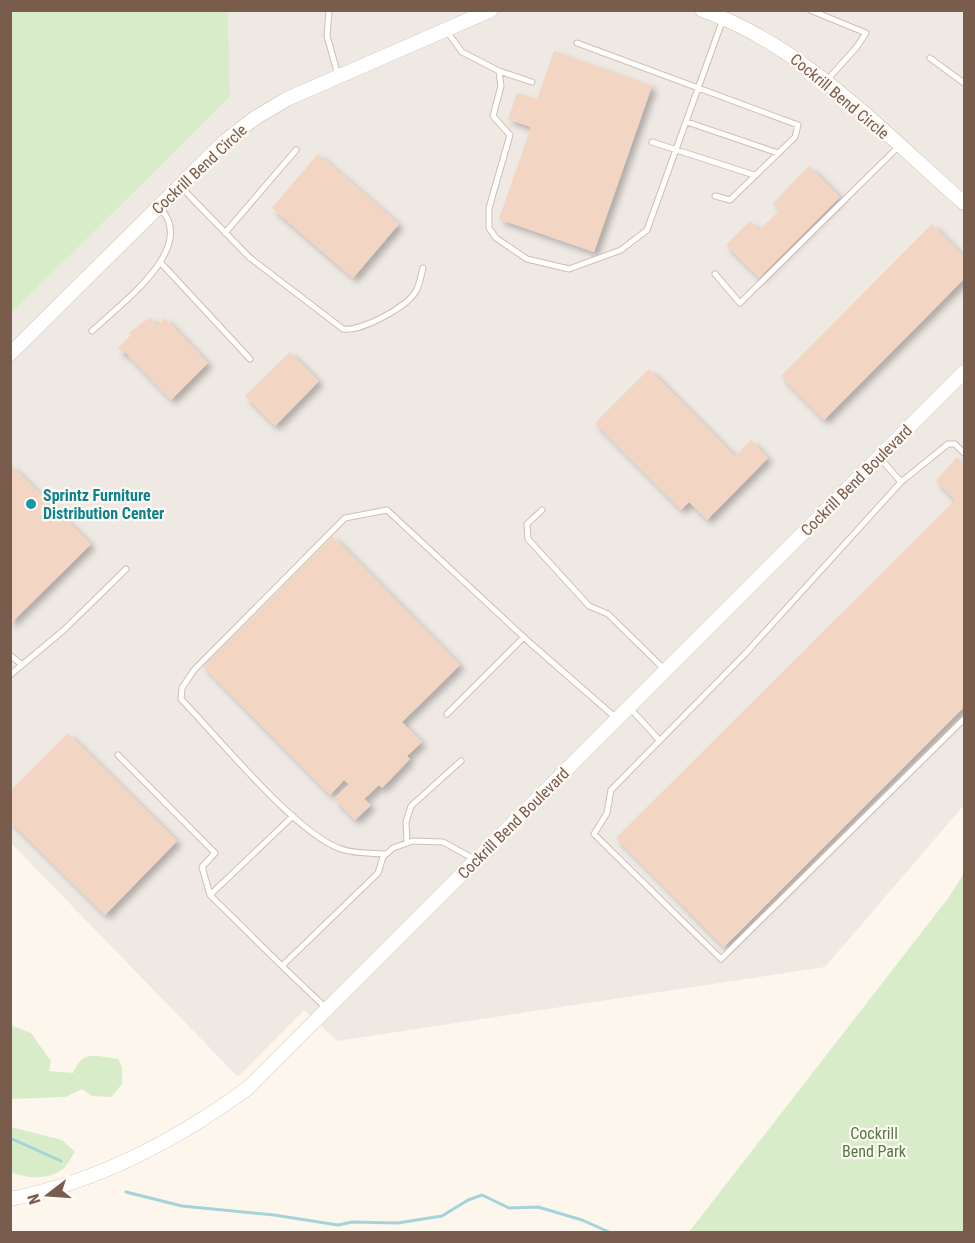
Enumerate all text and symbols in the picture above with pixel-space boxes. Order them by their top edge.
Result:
street label: Cockrill Bend Circle [787,50,893,143]
street label: Cockrill Bend Circle [148,121,251,218]
street label: Cockrill Bend Boulevard [797,421,916,540]
place label: Sprintz Furniture Distribution Center [43,486,164,523]
marker: Sprintz Furniture Distribution Center [24,497,38,511]
street label: Cockrill Bend Boulevard [454,764,573,883]
park label: Cockrill Bend Park [842,1124,907,1161]
north arrow [18,1165,78,1225]
text: N [24,1192,45,1207]

